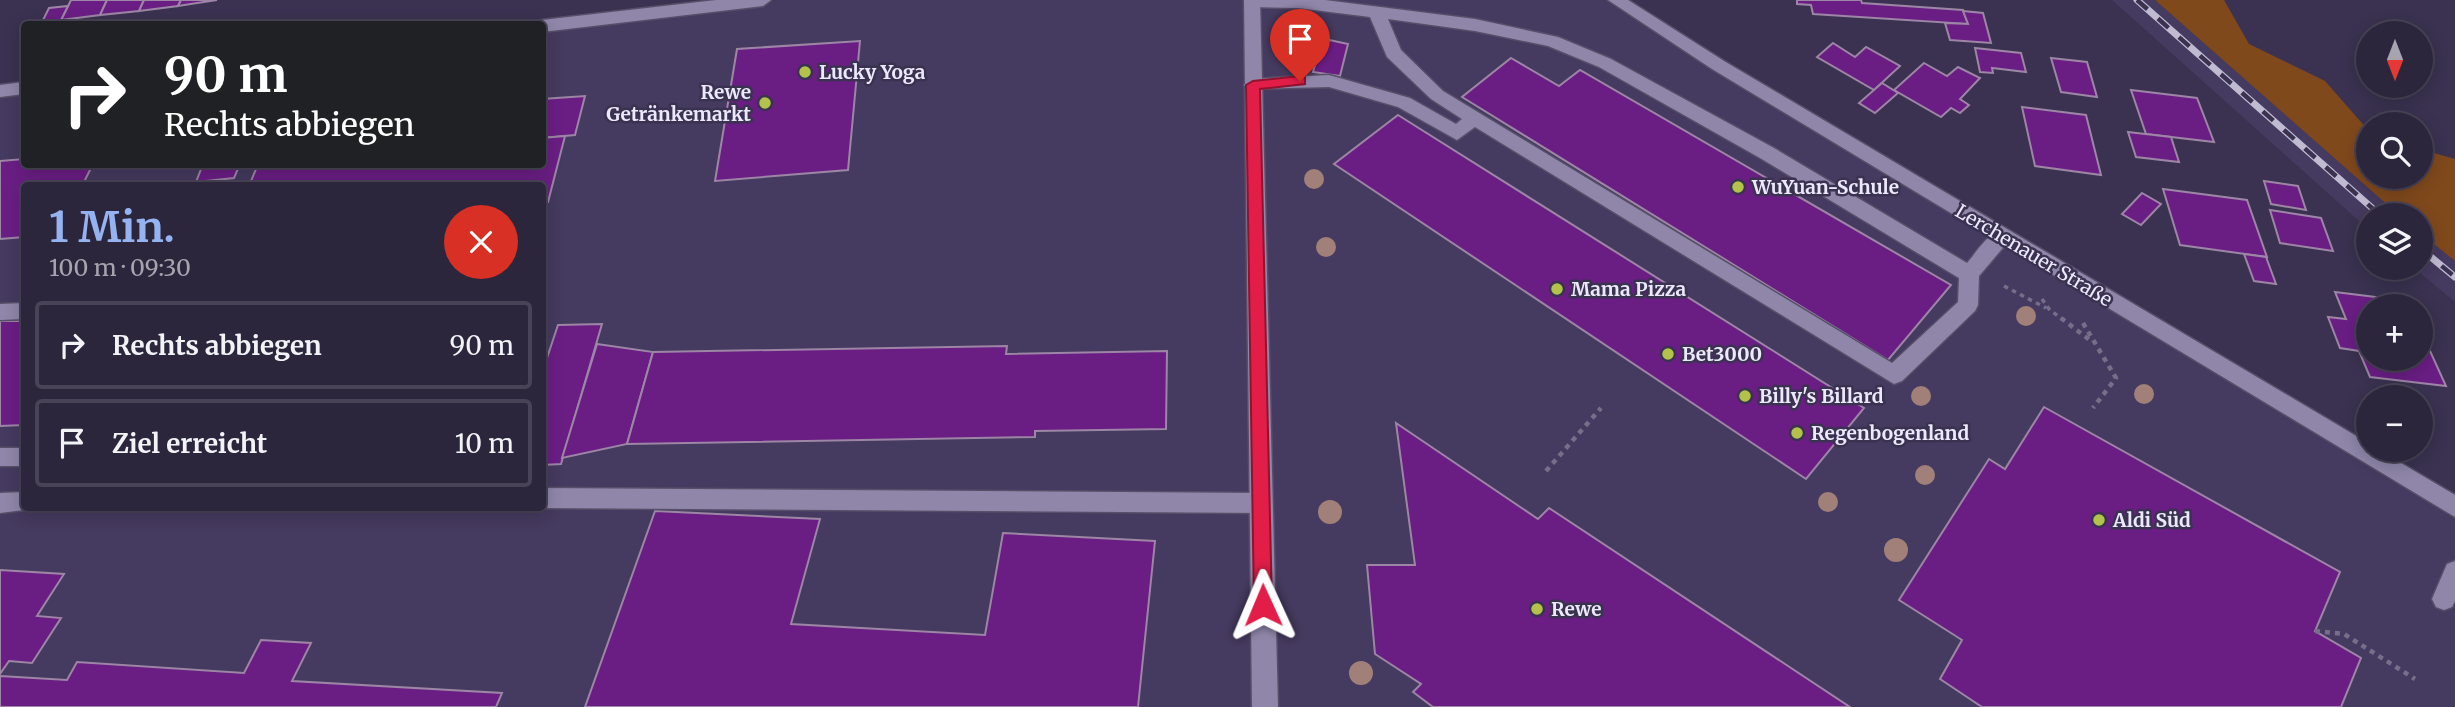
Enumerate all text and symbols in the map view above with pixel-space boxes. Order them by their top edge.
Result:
pin [1270,9,1330,81]
icon: arrive [1281,20,1319,58]
north arrow [2356,21,2432,98]
map controls [2356,21,2433,462]
text: 90 m [164,44,288,105]
icon: right [49,49,140,140]
place label: Lucky Yoga [819,60,926,84]
marker: Lucky Yoga [797,64,813,80]
place label: Rewe Getränkemarkt [606,80,751,126]
marker: Rewe Getränkemarkt [757,95,773,111]
text: Rechts abbiegen [164,105,415,145]
button: search [2356,112,2433,189]
place label: WuYuan-Schule [1751,175,1899,199]
marker: WuYuan-Schule [1730,179,1746,195]
street label: Lerchenauer Straße [1951,199,2117,311]
text: 1 Min. [49,201,175,253]
button: layers [2356,203,2433,280]
button: close [444,205,518,279]
text: 100 m · 09:30 [49,253,191,282]
place label: Mama Pizza [1571,277,1687,301]
marker: Mama Pizza [1549,281,1565,297]
button: + [2356,294,2433,371]
icon: right [53,326,91,364]
text: Rechts abbiegen [112,329,322,362]
text: 90 m [450,329,514,362]
place label: Bet3000 [1682,342,1762,366]
marker: Bet3000 [1660,346,1676,362]
place label: Billy's Billard [1759,384,1884,408]
button: − [2356,385,2433,462]
marker: Billy's Billard [1737,388,1753,404]
place label: Regenbogenland [1811,421,1970,445]
icon: arrive [53,424,91,462]
marker: Regenbogenland [1789,425,1805,441]
text: Ziel erreicht [112,427,267,460]
text: 10 m [455,427,514,460]
place label: Aldi Süd [2112,508,2191,532]
marker: Aldi Süd [2091,512,2107,528]
position arrow [1226,568,1300,642]
place label: Rewe [1551,597,1602,621]
marker: Rewe [1529,601,1545,617]

